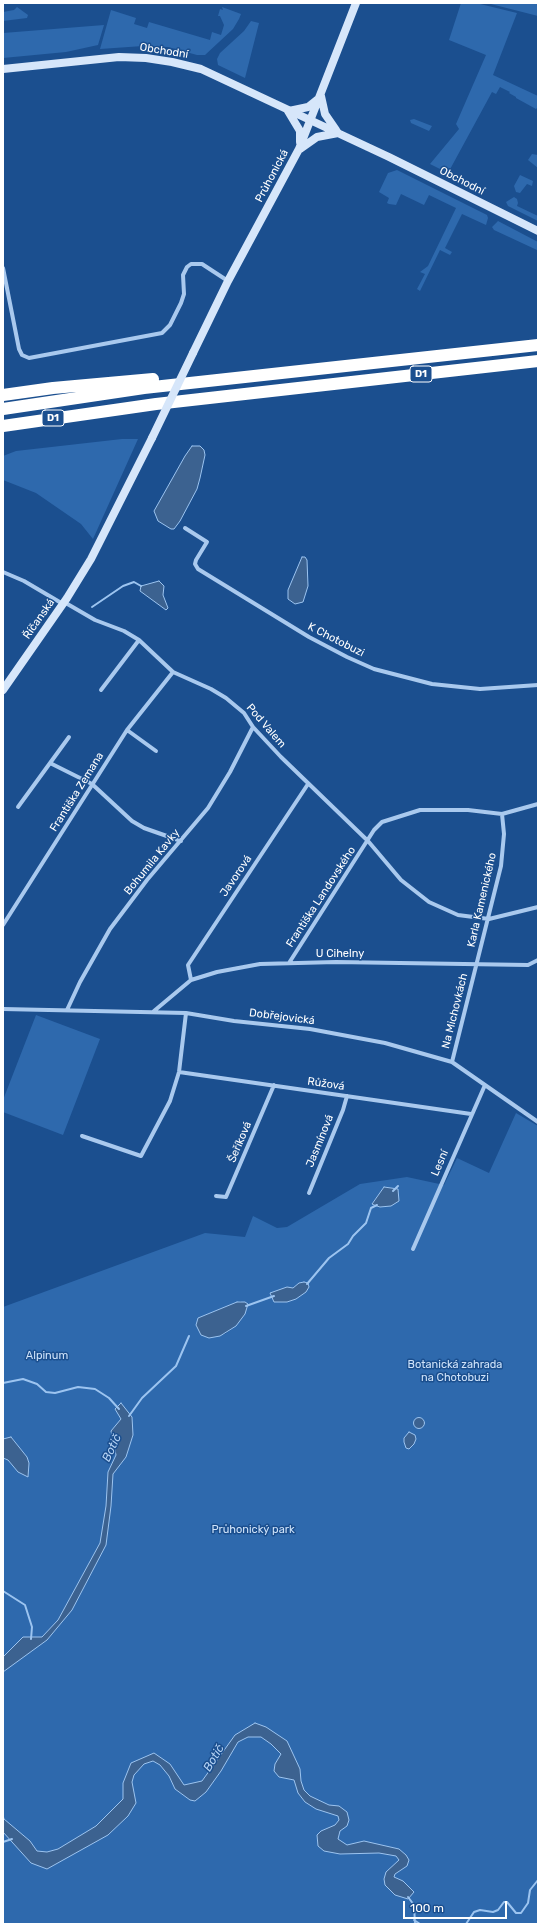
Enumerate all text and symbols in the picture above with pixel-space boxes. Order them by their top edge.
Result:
street label: Obchodní [139,41,189,61]
street label: Průhonická [253,147,291,205]
street label: Obchodní [437,164,487,198]
road number: D1 [410,366,432,382]
road number: D1 [42,410,64,426]
street label: Říčanská [20,596,58,642]
street label: K Chotobuzi [306,620,366,660]
street label: Pod Valem [243,701,289,751]
street label: Františka Zemana [47,750,107,834]
street label: Bohumila Kavky [121,826,183,898]
street label: Františka Landovského [283,844,359,950]
street label: Karla Kamenického [465,851,499,949]
street label: Javorová [217,853,255,899]
street label: U Cihelny [316,947,364,961]
street label: Na Michovkách [439,972,471,1050]
street label: Dobřejovická [248,1006,316,1028]
street label: Růžová [307,1075,345,1093]
street label: Jasmínová [303,1113,337,1169]
street label: Šeříková [225,1119,255,1165]
street label: Lesní [429,1148,451,1178]
park label: Alpinum [26,1349,68,1363]
park label: Botanická zahrada na Chotobuzi [408,1358,502,1384]
water label: Botič [99,1432,125,1464]
park label: Průhonický park [211,1523,295,1537]
water label: Botič [201,1742,227,1774]
scale bar [405,1893,509,1919]
text: 100 m [410,1901,444,1915]

